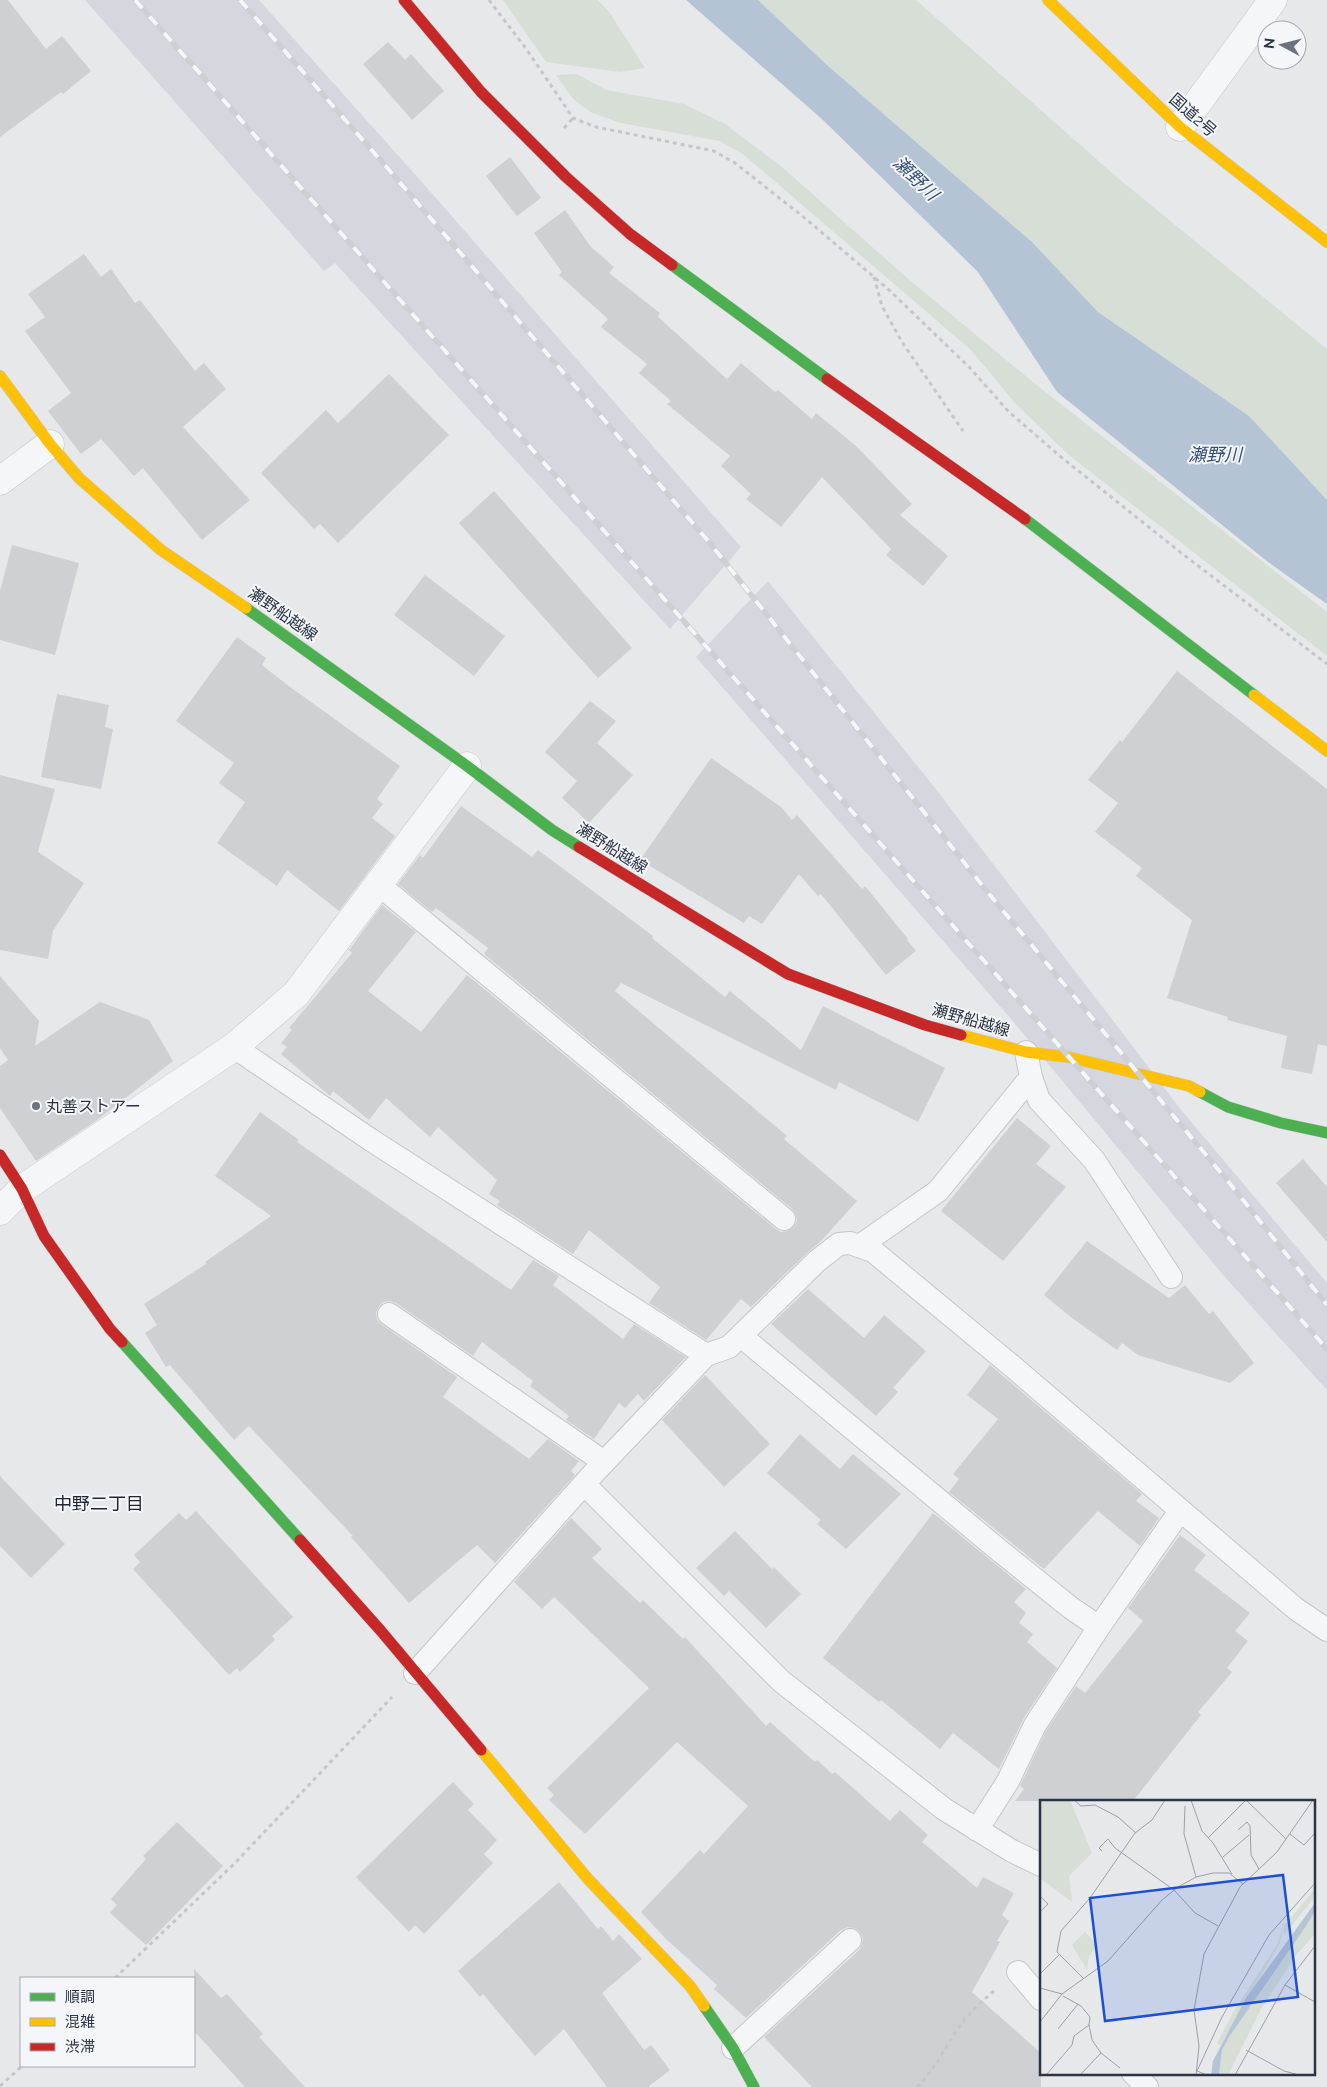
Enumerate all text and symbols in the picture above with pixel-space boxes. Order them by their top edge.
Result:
north arrow [1257,20,1307,70]
text: N [1261,37,1278,50]
street label: 国道2号 [1166,89,1220,141]
water label: 瀬野川 [889,152,944,206]
water label: 瀬野川 [1188,444,1244,465]
street label: 瀬野船越線 [245,583,321,645]
street label: 瀬野船越線 [573,819,651,877]
street label: 瀬野船越線 [930,1000,1012,1040]
place label: 丸善ストアー [46,1097,141,1116]
marker: 丸善ストアー [30,1100,42,1112]
district label: 中野二丁目 [54,1493,144,1514]
inset map [1040,1800,1314,2074]
legend [20,1977,195,2067]
text: 順調 [65,1988,95,2006]
text: 混雑 [65,2013,95,2031]
text: 渋滞 [65,2038,95,2056]

